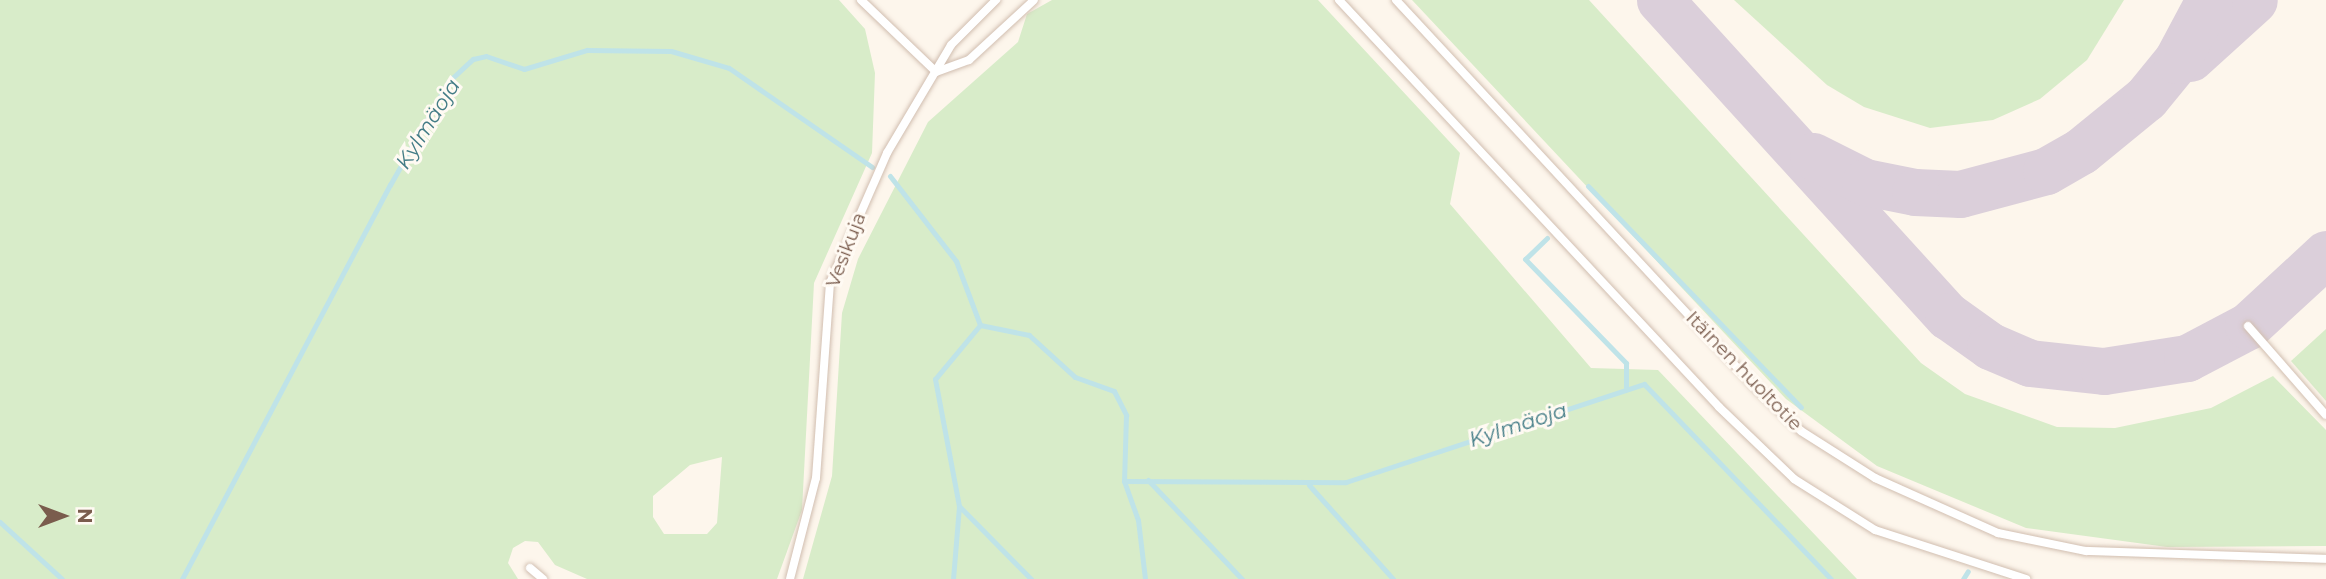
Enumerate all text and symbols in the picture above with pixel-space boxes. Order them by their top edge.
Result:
water label: Kylmäoja [390,74,466,174]
street label: Vesikuja [821,209,871,291]
street label: Itäinen huoltotie [1681,306,1807,436]
water label: Kylmäoja [1466,397,1570,453]
north arrow [28,481,98,551]
text: N [73,508,96,524]

